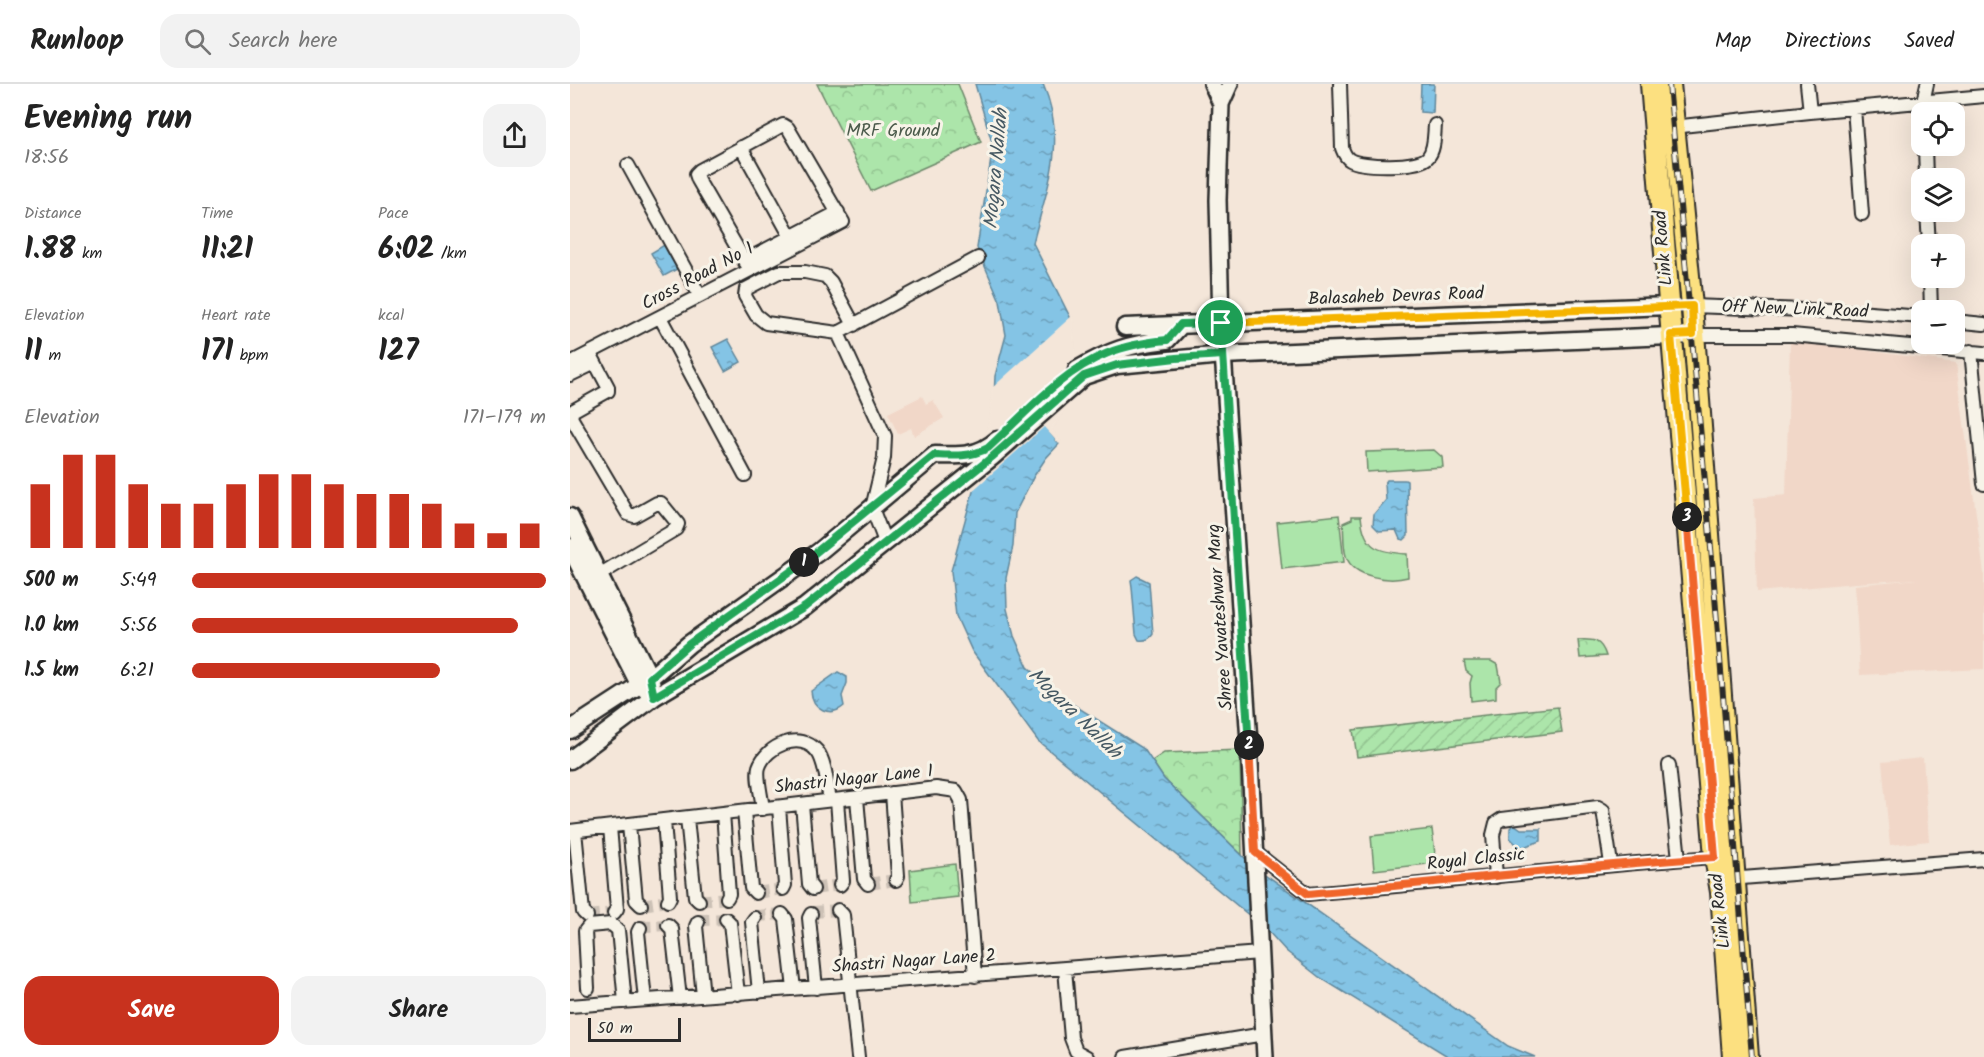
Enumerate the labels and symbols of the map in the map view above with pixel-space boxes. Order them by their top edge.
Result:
water label: Mogara Nallah [976,105,1018,230]
park label: MRF Ground [846,117,941,146]
street label: Link Road [1646,208,1682,287]
street label: Cross Road No 1 [636,235,760,319]
street label: Balasaheb Devras Road [1308,279,1485,315]
street label: Off New Link Road [1721,293,1870,327]
pin [1195,297,1246,348]
pin: 3 [1672,502,1702,532]
street label: Shree Yavateshwar Marg [1200,523,1242,711]
pin: 1 [789,547,819,577]
water label: Mogara Nallah [1020,661,1130,769]
pin: 2 [1234,730,1264,760]
street label: Shastri Nagar Lane 1 [773,757,935,803]
street label: Royal Classic [1426,840,1526,880]
street label: Link Road [1703,871,1739,950]
street label: Shastri Nagar Lane 2 [831,942,997,982]
scale bar [588,1015,681,1042]

